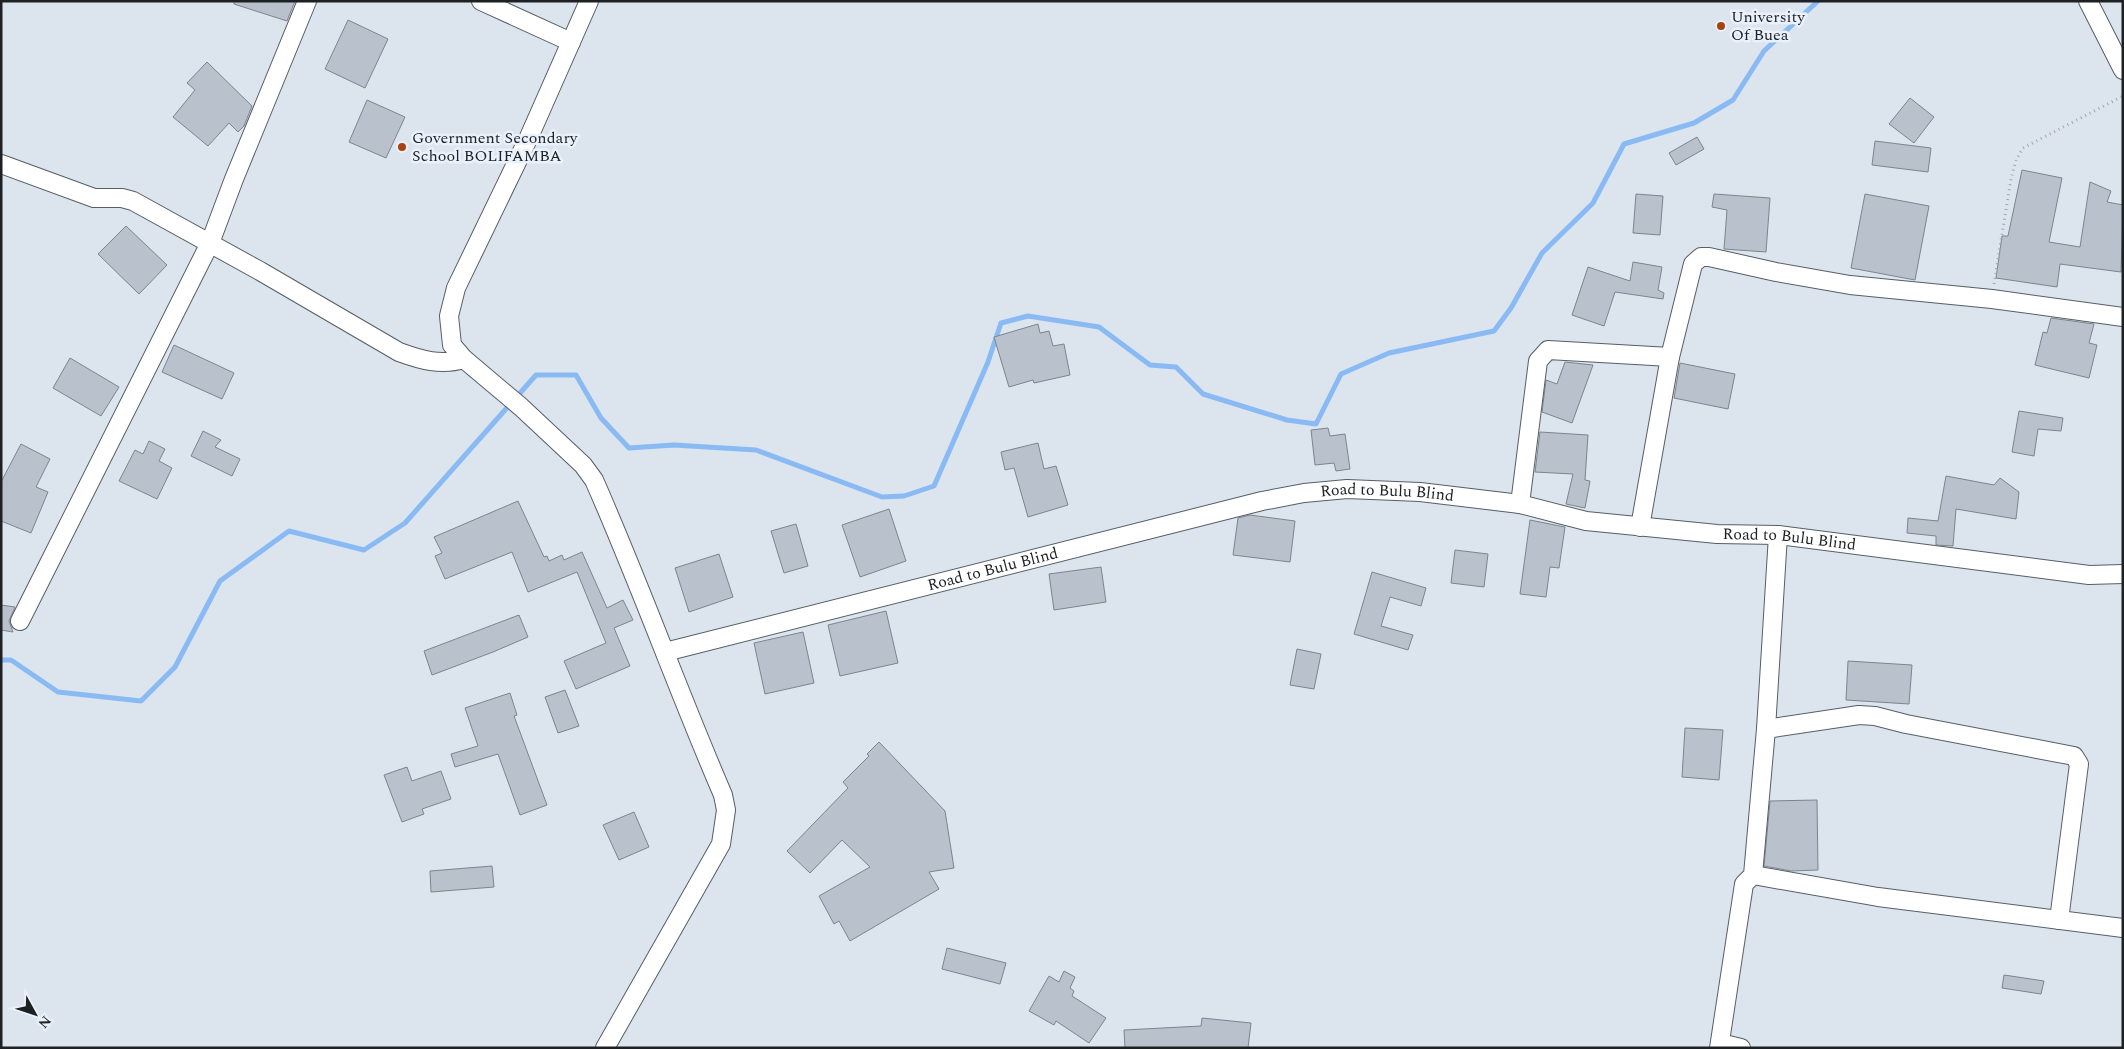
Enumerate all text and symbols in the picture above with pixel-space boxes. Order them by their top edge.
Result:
place label: University Of Buea [1731,5,1806,47]
marker: University Of Buea [1715,20,1727,32]
place label: Government Secondary School BOLIFAMBA [412,126,579,168]
marker: Government Secondary School BOLIFAMBA [396,141,408,153]
street label: Road to Bulu Blind [1319,477,1455,508]
street label: Road to Bulu Blind [1722,522,1858,557]
street label: Road to Bulu Blind [925,541,1061,597]
north arrow [10,989,60,1039]
text: N [33,1011,56,1033]

